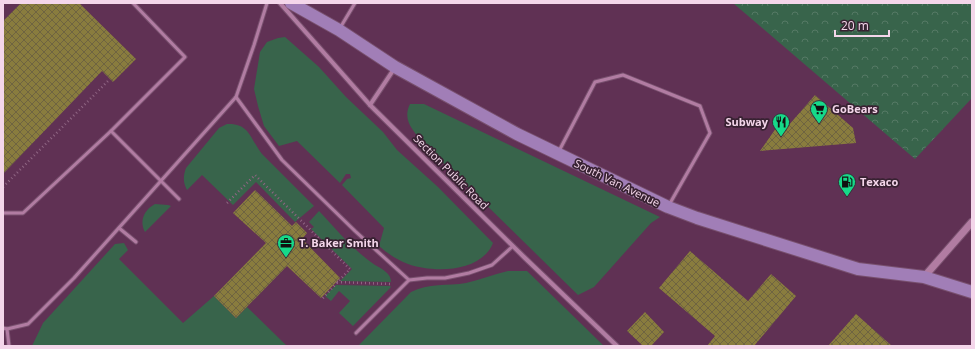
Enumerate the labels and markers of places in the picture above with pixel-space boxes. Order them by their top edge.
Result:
supermarket icon: GoBears [809,99,829,124]
place label: GoBears [832,101,878,116]
restaurant icon: Subway [771,112,791,137]
place label: Subway [725,114,769,129]
fuel station icon: Texaco [837,172,857,197]
place label: Texaco [860,174,899,189]
office icon: T. Baker Smith [276,233,296,258]
place label: T. Baker Smith [299,235,379,250]

